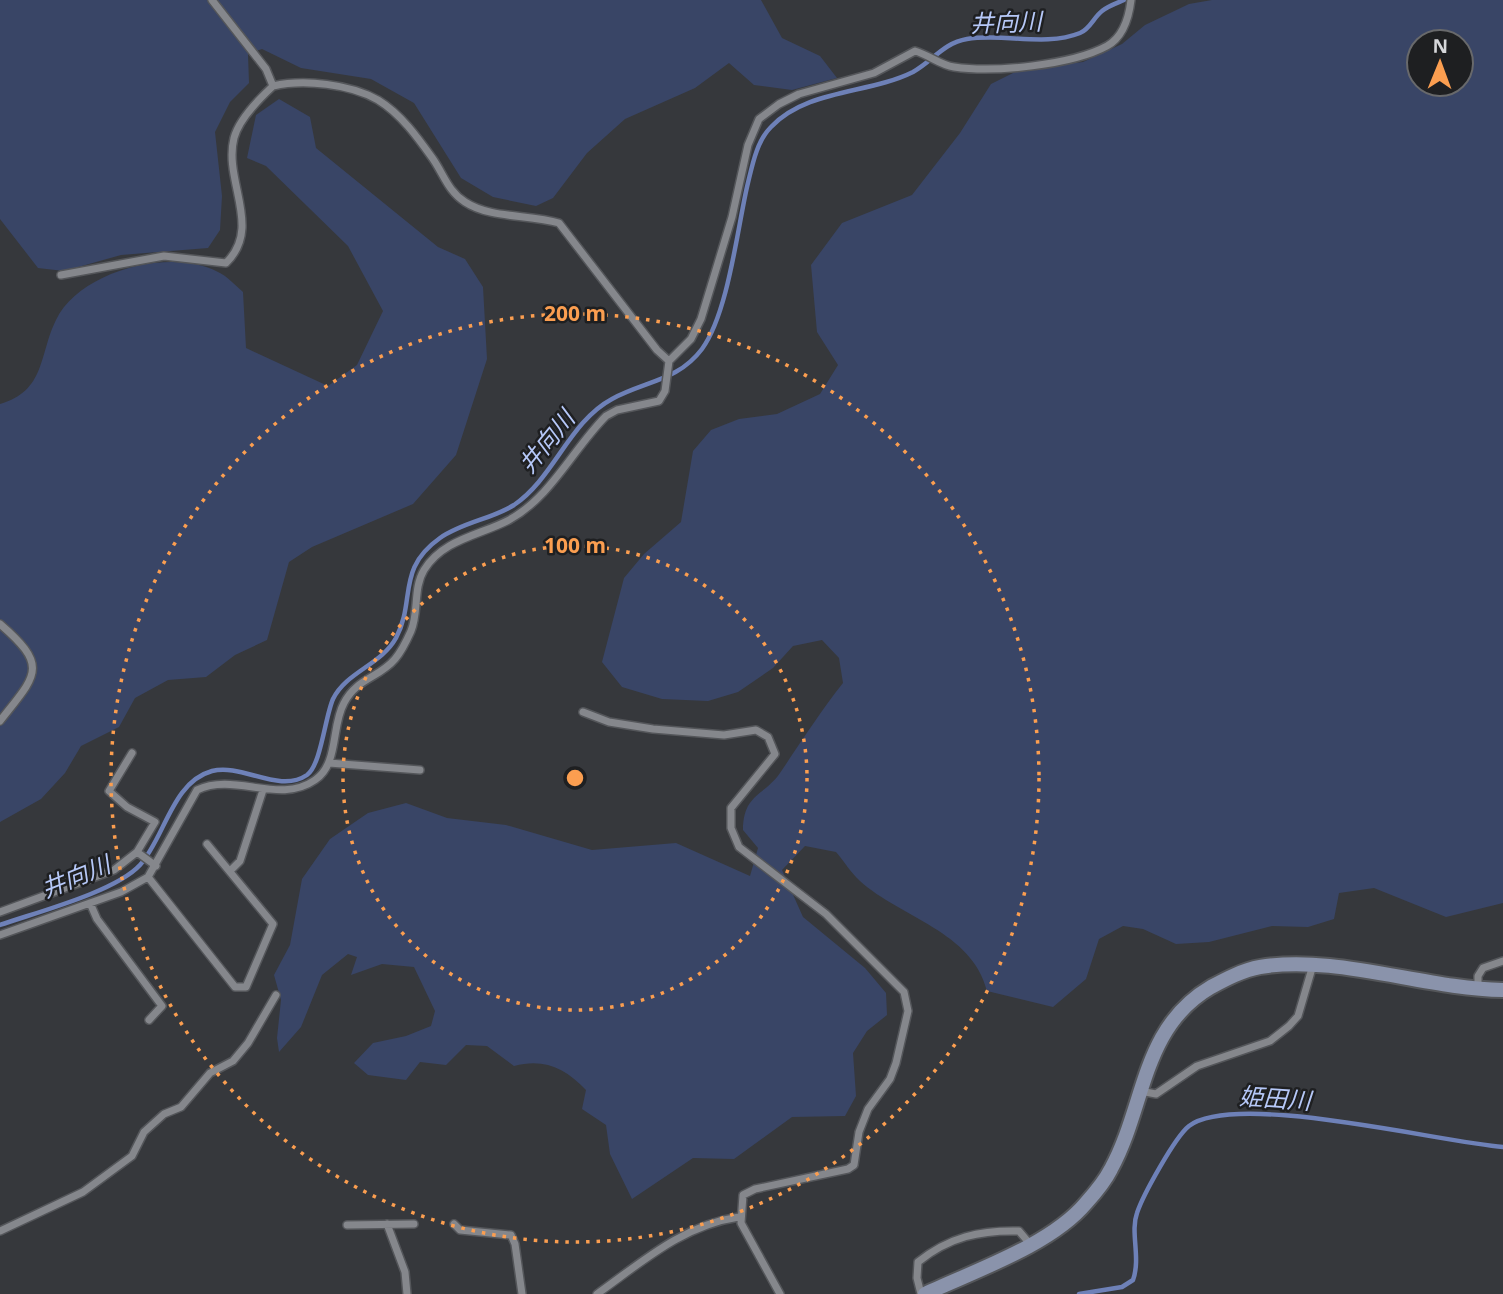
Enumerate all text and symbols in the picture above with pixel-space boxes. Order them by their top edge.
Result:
water label: 井向川 [969,4,1045,39]
north arrow [1405,28,1475,98]
text: N [1432,33,1448,59]
text: 200 m [544,299,606,327]
water label: 井向川 [510,400,583,479]
text: 100 m [544,531,606,559]
centre of rings [563,766,587,790]
water label: 井向川 [36,846,118,904]
water label: 姫田川 [1238,1079,1315,1117]

